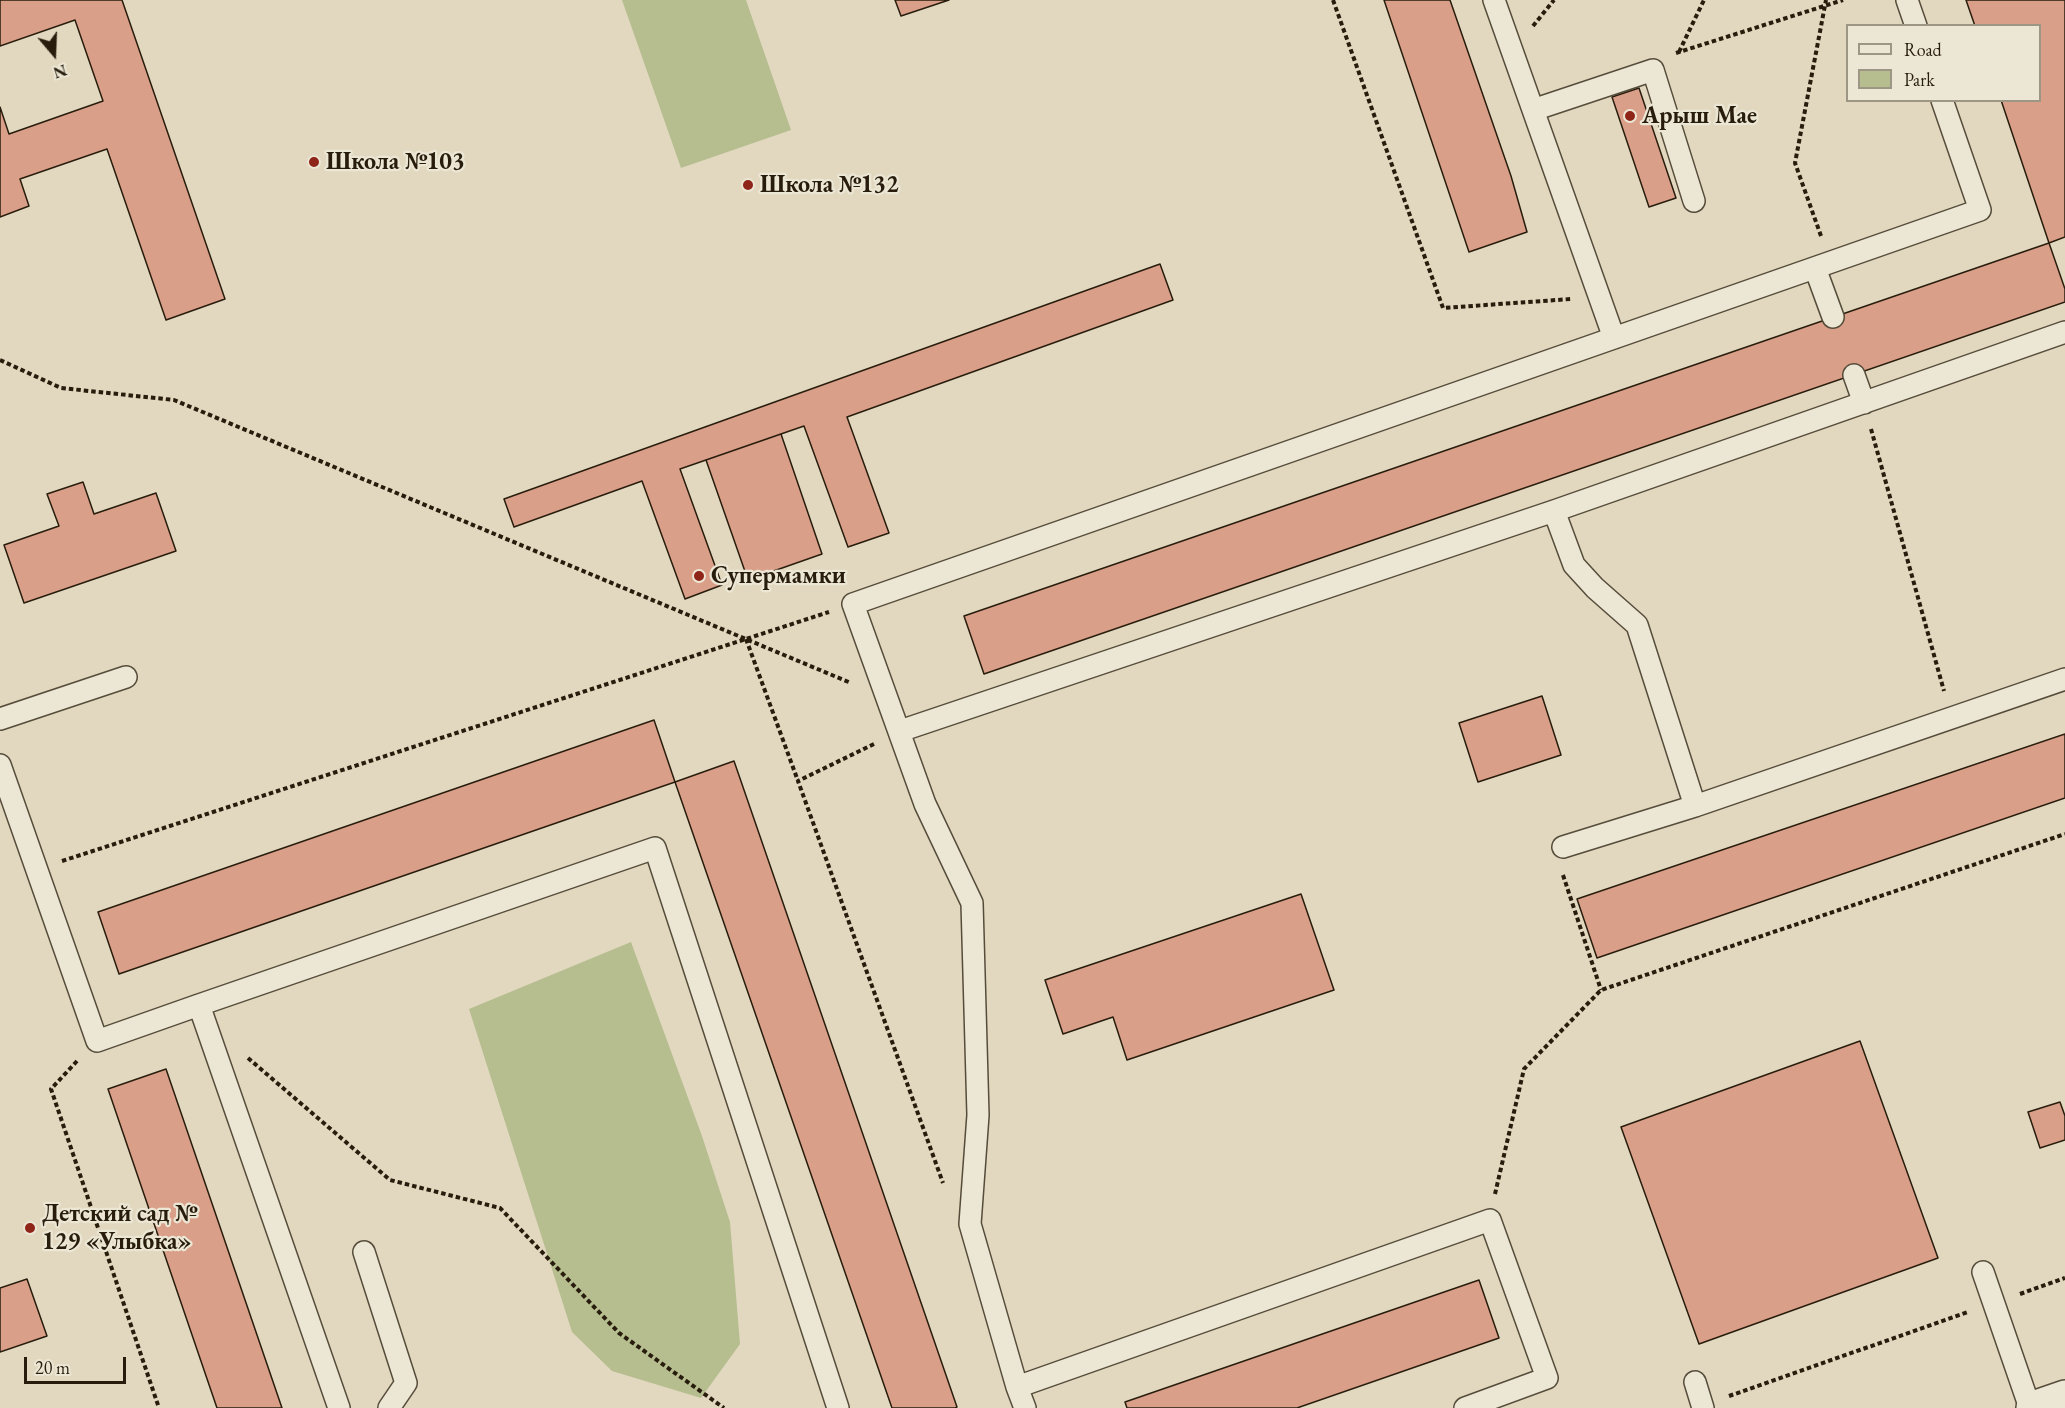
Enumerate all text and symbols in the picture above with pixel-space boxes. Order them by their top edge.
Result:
north arrow [24,24,84,84]
legend [1846,24,2041,102]
text: Road [1904,38,1942,61]
text: N [50,59,70,84]
text: Park [1904,68,1935,91]
place label: Арыш Мае [1642,102,1757,130]
marker: Арыш Мае [1623,109,1637,123]
place label: Школа №103 [326,148,465,176]
marker: Школа №103 [307,155,321,169]
place label: Школа №132 [760,171,899,199]
marker: Школа №132 [741,178,755,192]
place label: Супермамки [711,562,846,590]
marker: Супермамки [692,569,706,583]
place label: Детский сад № 129 «Улыбка» [42,1200,197,1256]
marker: Детский сад № 129 «Улыбка» [23,1221,37,1235]
scale bar [27,1345,129,1383]
text: 20 m [35,1356,70,1379]

